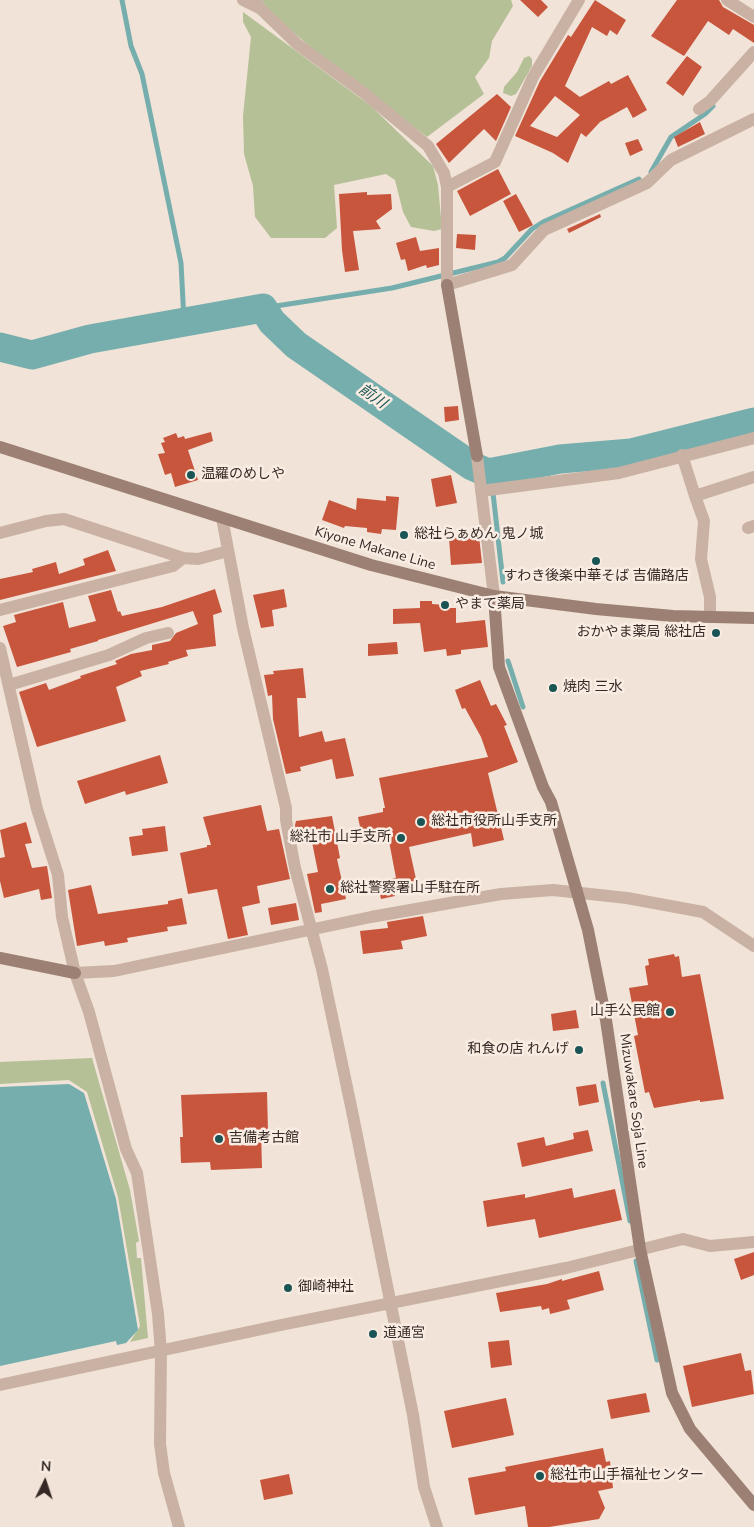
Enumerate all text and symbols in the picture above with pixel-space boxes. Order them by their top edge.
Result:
water label: 前川 [355,381,389,413]
place label: 温羅のめしや [201,467,285,483]
marker: 温羅のめしや [185,469,197,481]
street label: Kiyone Makane Line [313,524,437,574]
place label: 総社らぁめん 鬼ノ城 [414,527,544,543]
marker: 総社らぁめん 鬼ノ城 [398,529,410,541]
marker: すわき後楽中華そば 吉備路店 [590,555,602,567]
place label: すわき後楽中華そば 吉備路店 [503,569,689,585]
place label: やまて薬局 [455,597,525,613]
marker: やまて薬局 [439,599,451,611]
place label: おかやま薬局 総社店 [576,625,706,641]
marker: おかやま薬局 総社店 [710,627,722,639]
place label: 焼肉 三水 [563,680,623,696]
marker: 焼肉 三水 [547,682,559,694]
place label: 総社市役所山手支所 [431,814,557,830]
marker: 総社市役所山手支所 [415,816,427,828]
place label: 総社市 山手支所 [289,830,391,846]
marker: 総社市 山手支所 [395,832,407,844]
place label: 総社警察署山手駐在所 [340,881,480,897]
marker: 総社警察署山手駐在所 [324,883,336,895]
place label: 山手公民館 [590,1004,660,1020]
marker: 山手公民館 [664,1006,676,1018]
street label: Mizuwakare Soja Line [615,1033,651,1169]
place label: 和食の店 れんげ [467,1042,569,1058]
marker: 和食の店 れんげ [573,1044,585,1056]
place label: 吉備考古館 [229,1131,299,1147]
marker: 吉備考古館 [213,1133,225,1145]
place label: 御崎神社 [298,1280,354,1296]
marker: 御崎神社 [282,1282,294,1294]
place label: 道通宮 [383,1326,425,1342]
marker: 道通宮 [367,1328,379,1340]
north arrow [20,1457,70,1507]
text: N [40,1457,52,1476]
place label: 総社市山手福祉センター [550,1468,704,1484]
marker: 総社市山手福祉センター [534,1470,546,1482]

